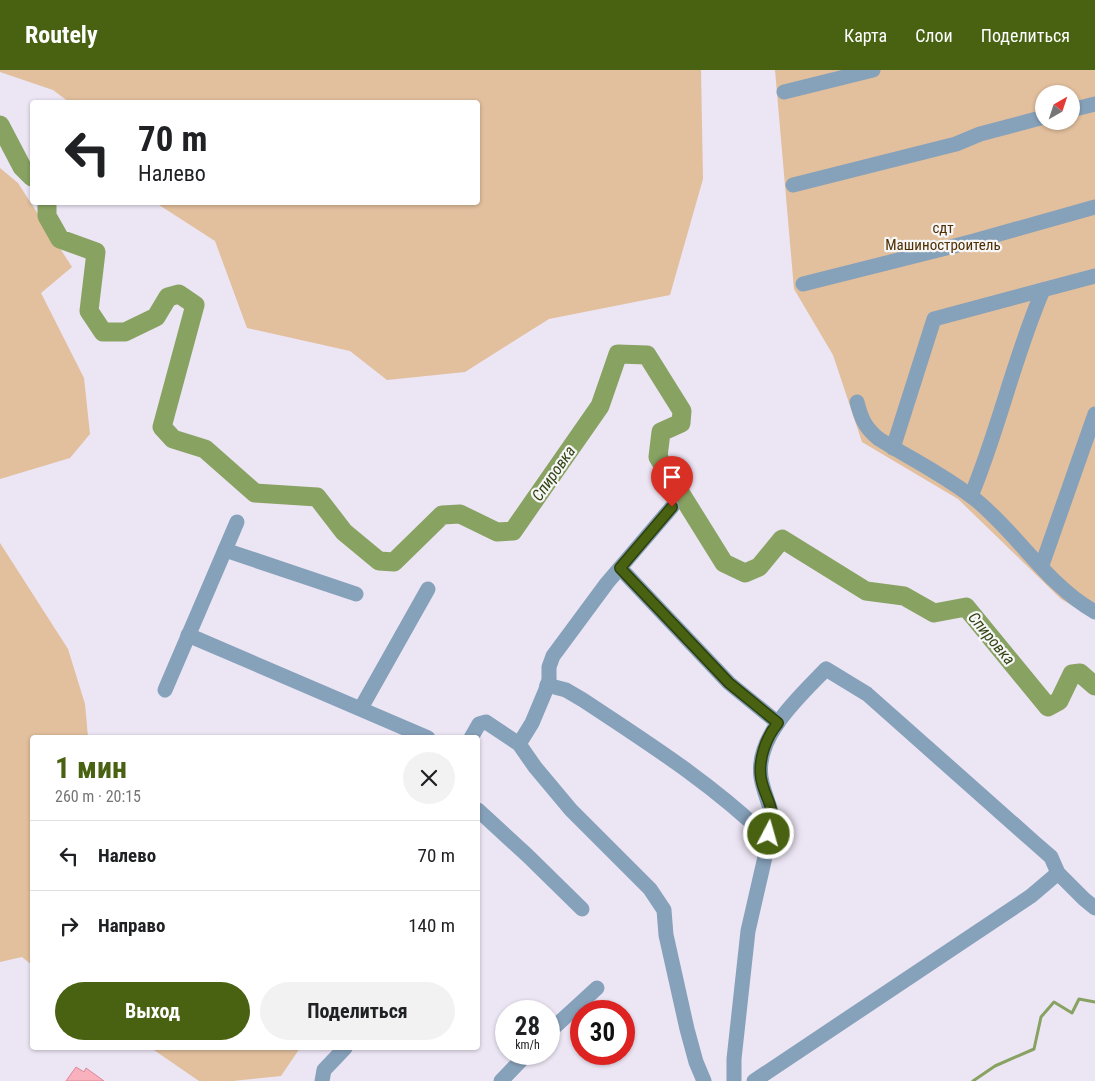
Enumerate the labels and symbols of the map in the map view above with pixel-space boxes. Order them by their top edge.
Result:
north arrow [1035,85,1080,130]
park label: сдт Машиностроитель [885,219,1001,254]
water label: Спировка [528,442,579,504]
pin [651,456,693,507]
water label: Спировка [964,608,1019,668]
position arrow [742,807,794,859]
speed limit sign: 30 [570,1000,635,1065]

